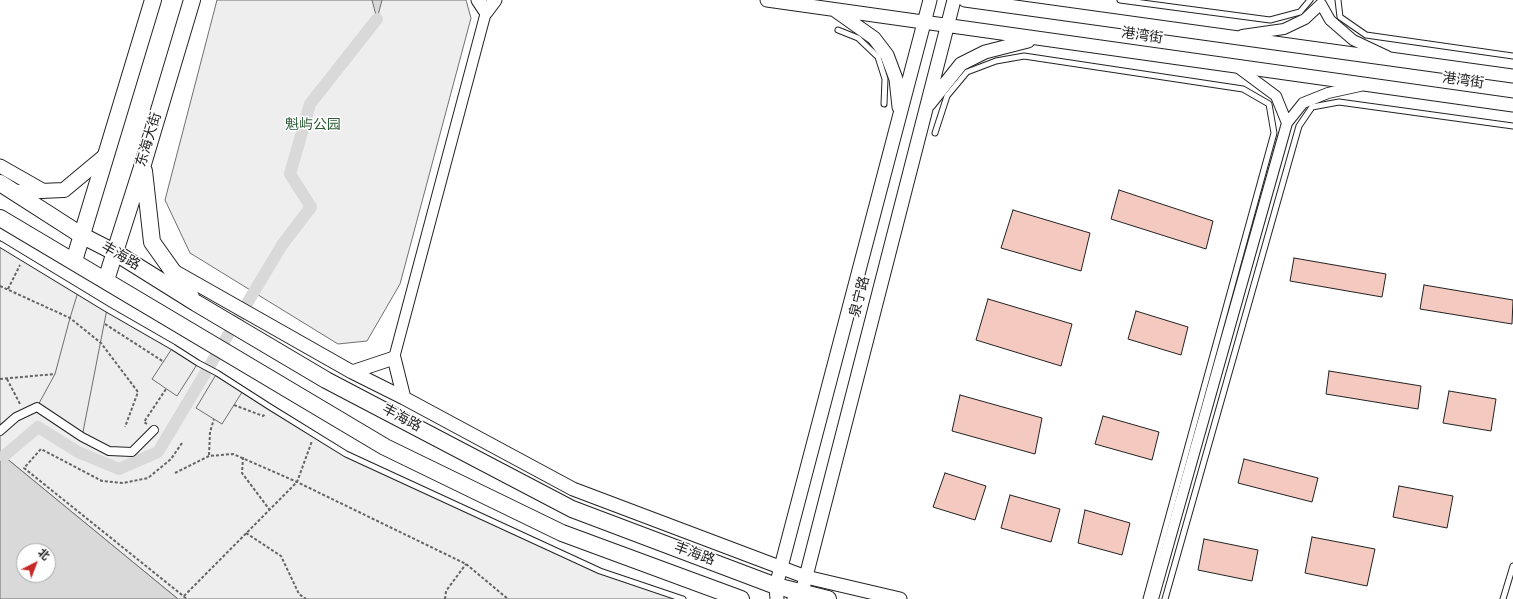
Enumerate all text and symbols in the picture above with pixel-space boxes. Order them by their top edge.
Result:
street label: 港湾街 [1120,26,1164,48]
street label: 港湾街 [1441,71,1485,93]
street label: 东海大街 [134,111,166,169]
park label: 魁屿公园 [285,118,341,134]
street label: 丰海路 [98,239,142,275]
street label: 泉宁路 [848,275,874,319]
street label: 丰海路 [379,402,423,436]
street label: 丰海路 [671,540,717,570]
north arrow [16,543,56,583]
text: 北 [35,546,52,564]

